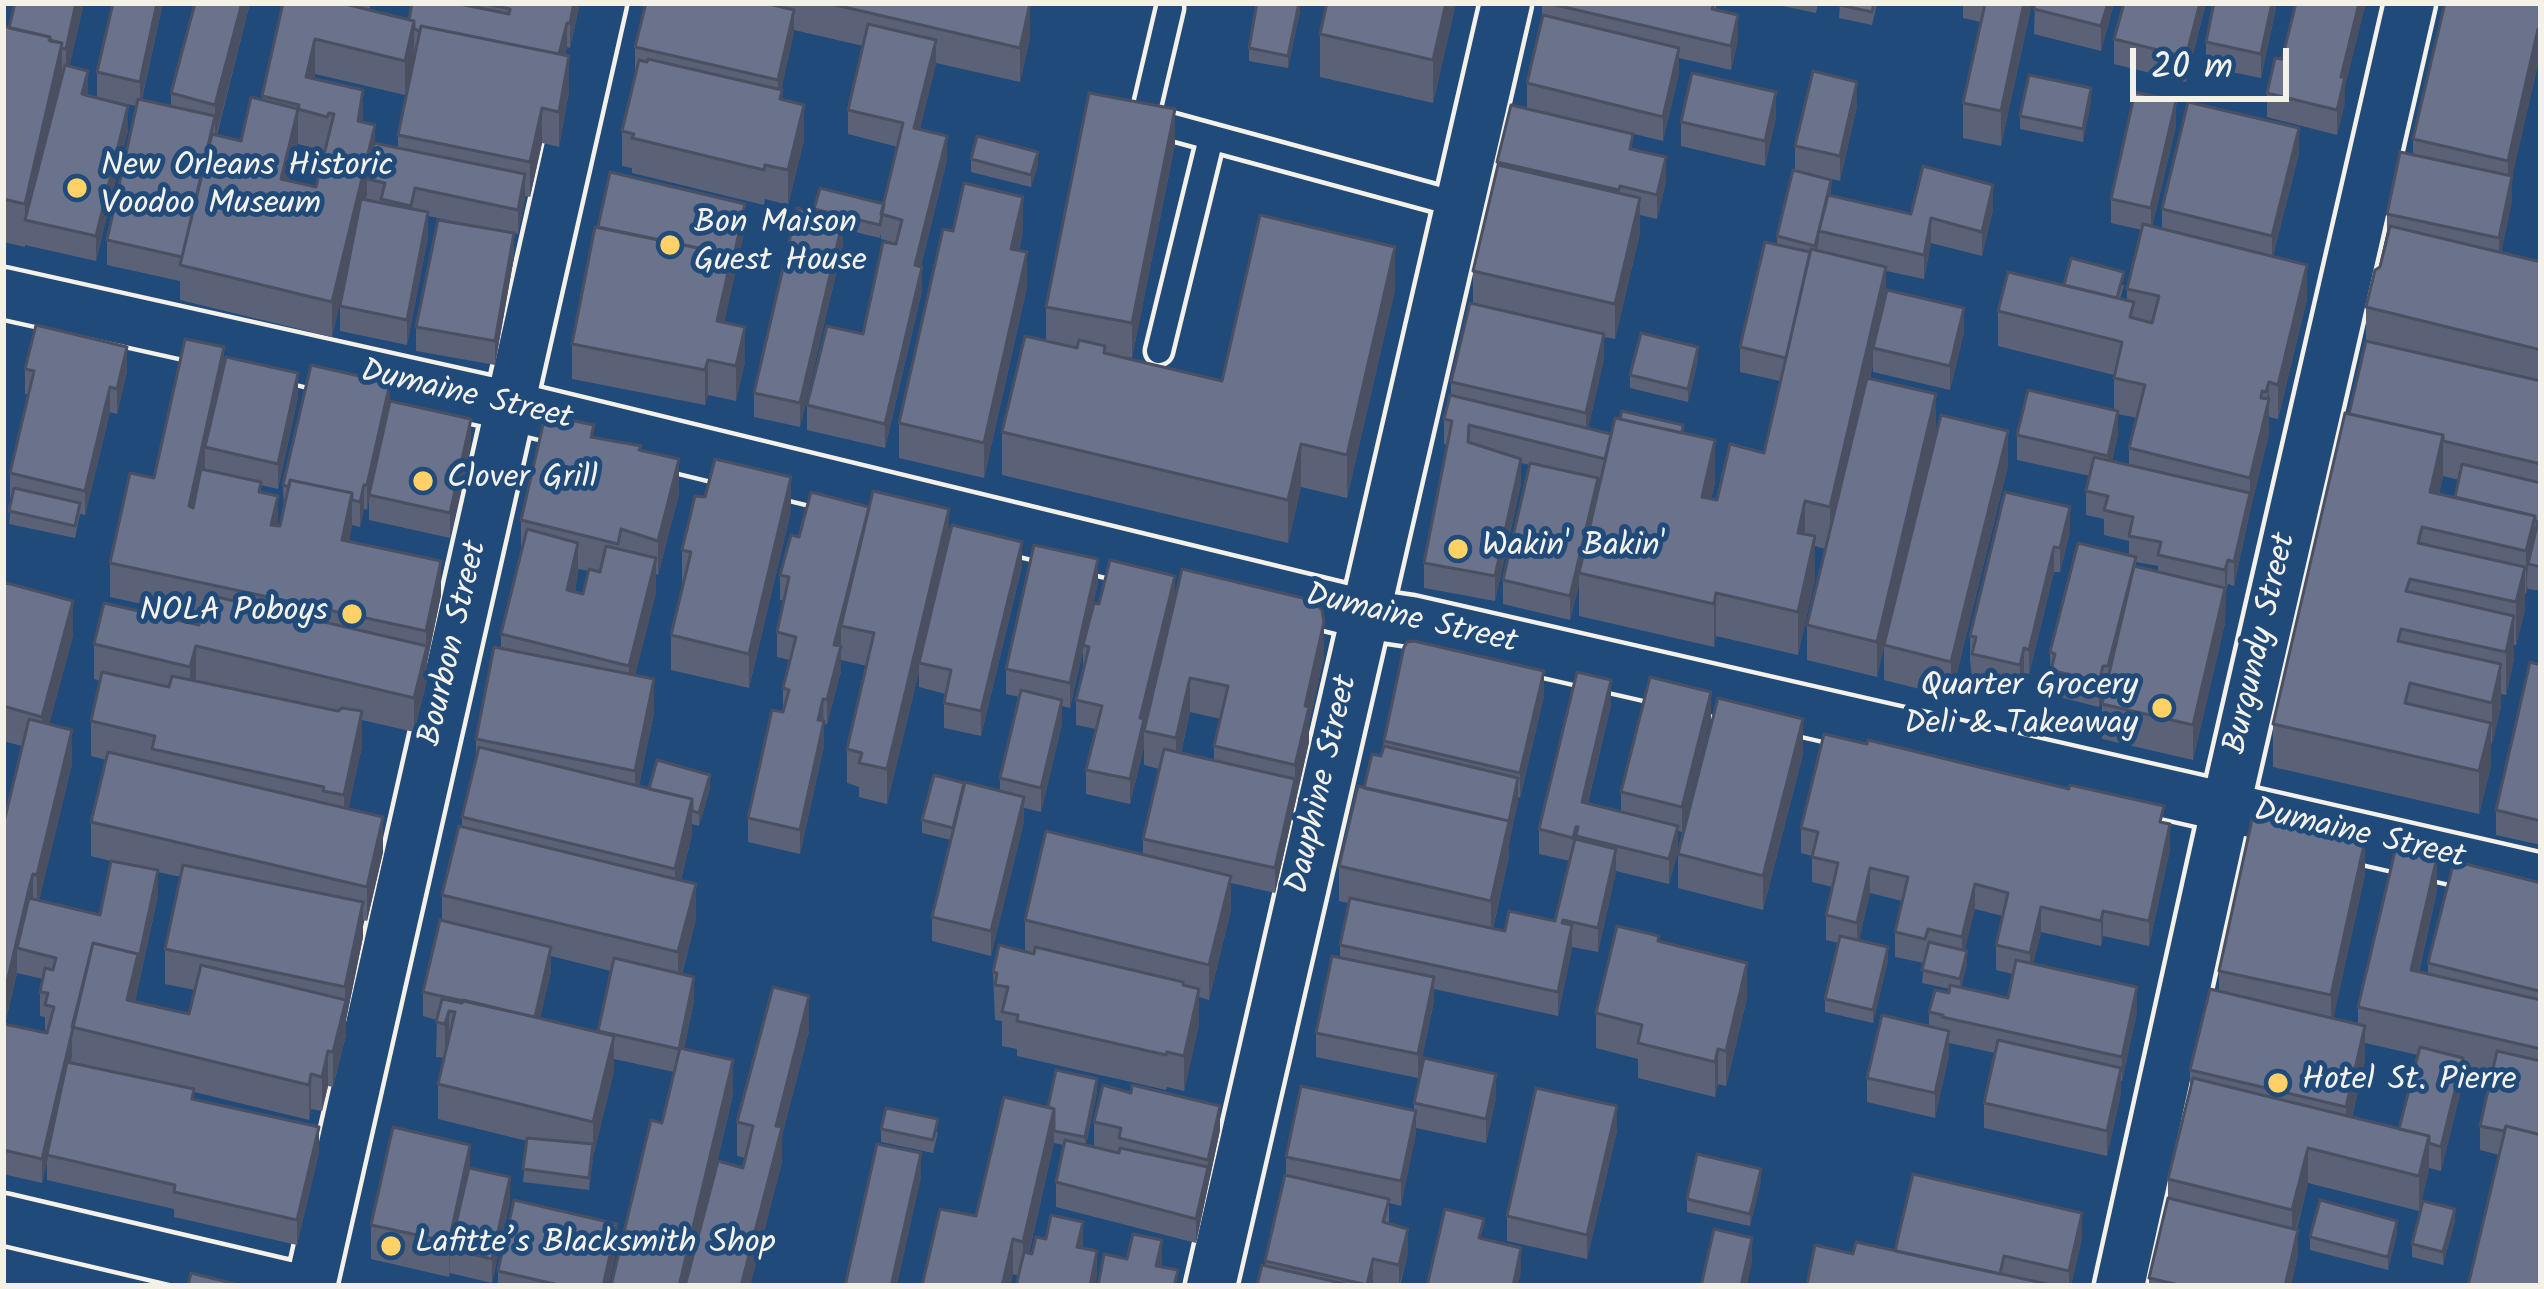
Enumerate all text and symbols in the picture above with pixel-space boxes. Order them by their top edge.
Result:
scale bar [2136,24,2295,98]
text: 20 m [2151,40,2233,97]
place label: New Orleans Historic Voodoo Museum [101,149,393,227]
marker: New Orleans Historic Voodoo Museum [64,175,90,201]
place label: Bon Maison Guest House [694,206,867,284]
marker: Bon Maison Guest House [657,232,683,258]
street label: Dumaine Street [356,354,576,442]
place label: Clover Grill [447,461,598,501]
marker: Clover Grill [410,468,436,494]
place label: Wakin' Bakin' [1482,529,1664,569]
street label: Burgundy Street [2218,530,2308,758]
marker: Wakin' Bakin' [1445,536,1471,562]
street label: Bourbon Street [413,537,499,751]
street label: Dumaine Street [1301,578,1521,666]
place label: NOLA Poboys [139,594,328,634]
marker: NOLA Poboys [339,601,365,627]
place label: Quarter Grocery Deli & Takeaway [1904,669,2138,747]
street label: Dauphine Street [1281,672,1369,898]
marker: Quarter Grocery Deli & Takeaway [2149,695,2175,721]
street label: Dumaine Street [2249,793,2469,881]
place label: Hotel St. Pierre [2302,1063,2517,1103]
marker: Hotel St. Pierre [2265,1070,2291,1096]
place label: Lafitte’s Blacksmith Shop [415,1226,776,1266]
marker: Lafitte’s Blacksmith Shop [378,1233,404,1259]

